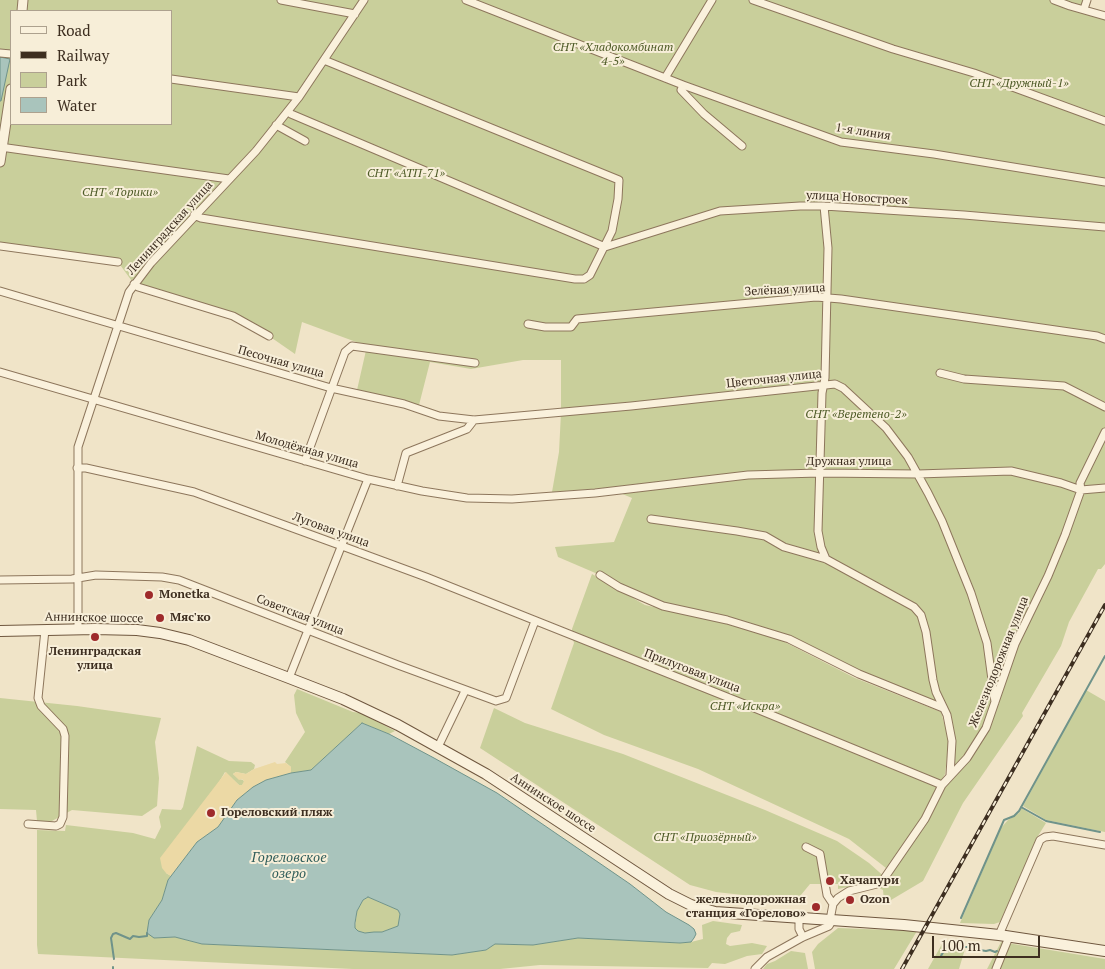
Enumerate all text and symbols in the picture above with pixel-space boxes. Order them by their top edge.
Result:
legend [10,10,172,125]
text: Road [57,20,90,40]
park label: СНТ «Хладокомбинат 4-5» [553,41,673,69]
text: Railway [57,45,109,65]
text: Park [57,70,87,90]
park label: СНТ «Дружный-1» [969,77,1069,91]
text: Water [57,95,96,115]
street label: 1-я линия [834,121,892,143]
park label: СНТ «АТП-71» [367,167,445,181]
street label: Ленинградская улица [124,178,216,278]
park label: СНТ «Торики» [82,186,158,200]
street label: улица Новостроек [806,188,908,208]
street label: Зелёная улица [744,281,826,299]
street label: Песочная улица [236,343,326,381]
street label: Цветочная улица [726,367,822,391]
park label: СНТ «Веретено-2» [805,408,907,422]
street label: Молодёжная улица [254,428,360,472]
street label: Дружная улица [806,455,892,469]
street label: Луговая улица [291,509,371,551]
place label: Monetka [159,588,210,602]
marker: Monetka [143,589,155,601]
street label: Советская улица [254,592,346,638]
street label: Железнодорожная улица [966,594,1032,730]
street label: Аннинское шоссе [45,610,143,626]
place label: Мяс'ко [170,611,211,625]
marker: Мяс'ко [154,612,166,624]
marker: Ленинградская улица [89,631,101,643]
place label: Ленинградская улица [49,645,141,673]
street label: Прилуговая улица [642,646,742,696]
park label: СНТ «Искра» [710,700,780,714]
street label: Аннинское шоссе [508,770,598,836]
place label: Гореловский пляж [221,806,332,820]
marker: Гореловский пляж [205,807,217,819]
park label: СНТ «Приозёрный» [653,831,757,845]
water label: Гореловское озеро [251,850,327,882]
place label: Хачапури [840,874,899,888]
marker: Хачапури [824,875,836,887]
place label: железнодорожная станция «Горелово» [686,893,806,921]
place label: Ozon [860,893,890,907]
marker: Ozon [844,894,856,906]
marker: железнодорожная станция «Горелово» [810,901,822,913]
scale bar [935,926,1042,958]
text: 100 m [940,935,981,955]

